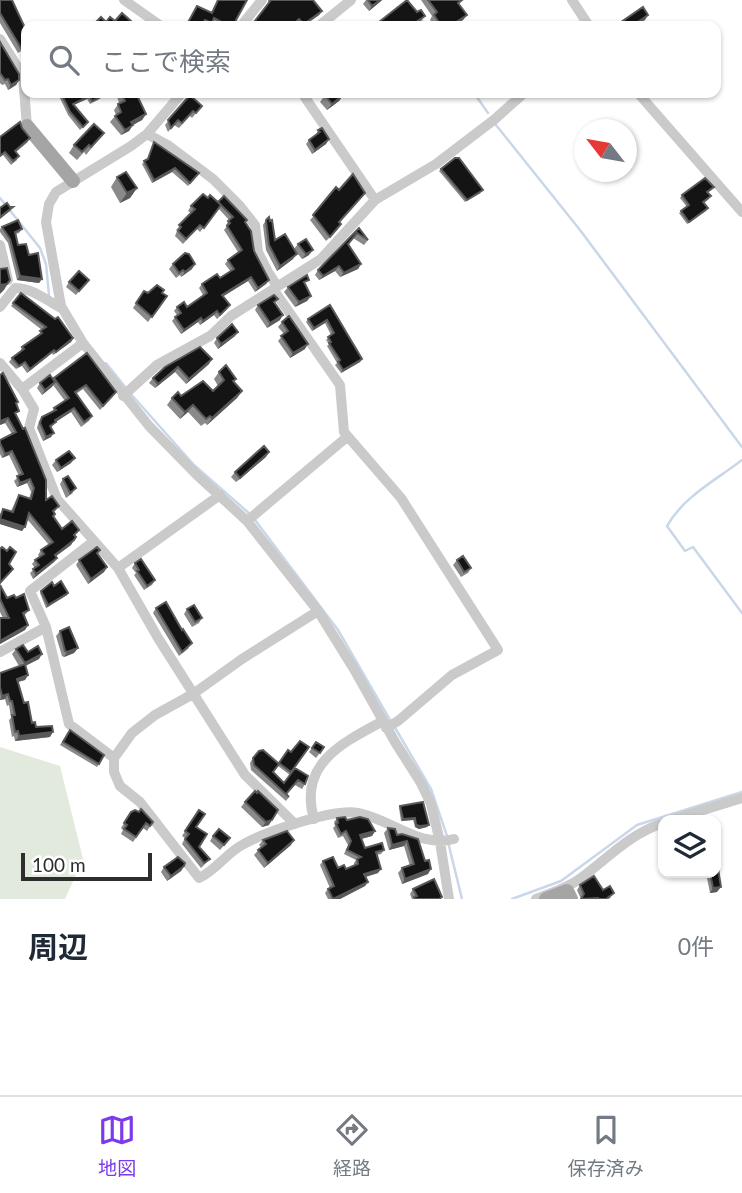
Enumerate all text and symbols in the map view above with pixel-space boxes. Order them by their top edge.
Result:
search box [21,21,721,98]
icon: search [45,41,83,79]
text: ここで検索 [101,45,231,77]
north arrow [574,119,637,182]
map controls [658,815,721,878]
button: layers [658,815,721,878]
scale bar [21,850,152,882]
text: 100 m [32,853,86,876]
text: 周辺 [28,928,88,964]
text: 0件 [678,932,714,960]
tab: 地図 [98,1111,136,1180]
tab: 経路 [333,1111,371,1180]
tab: 保存済み [568,1111,644,1180]

